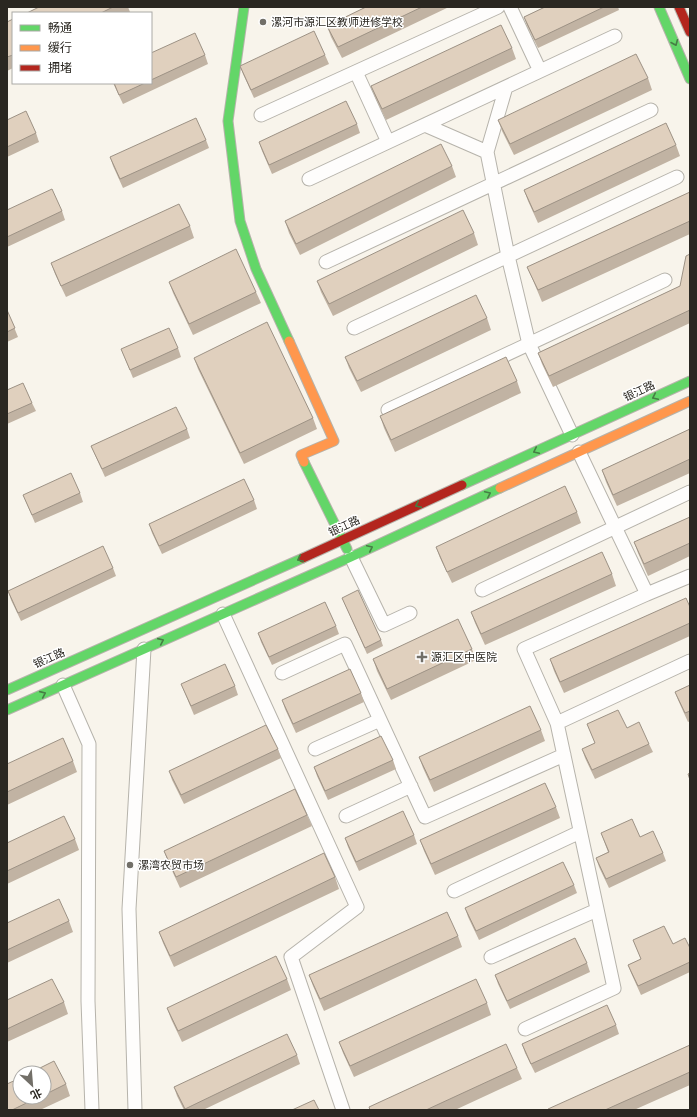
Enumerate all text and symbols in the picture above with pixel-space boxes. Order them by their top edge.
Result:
legend [12,12,152,84]
place label: 漯河市源汇区教师进修学校 [271,15,403,28]
marker: 漯河市源汇区教师进修学校 [258,17,268,27]
text: 畅通 [48,20,72,35]
one-way arrow [670,39,678,46]
text: 缓行 [48,40,72,55]
text: 拥堵 [48,60,72,75]
street label: 银江路 [621,378,656,403]
one-way arrow [651,392,659,400]
one-way arrow [533,446,541,454]
one-way arrow [483,491,491,499]
one-way arrow [415,500,422,508]
street label: 银江路 [326,513,361,538]
one-way arrow [365,545,373,553]
one-way arrow [296,554,304,562]
one-way arrow [157,638,165,646]
street label: 银江路 [31,645,67,670]
place label: 源汇区中医院 [431,650,497,663]
marker: 源汇区中医院 [416,651,428,663]
one-way arrow [38,691,46,699]
place label: 漯湾农贸市场 [138,858,204,871]
marker: 漯湾农贸市场 [125,860,135,870]
north arrow [12,1065,52,1105]
text: 北 [29,1086,44,1103]

